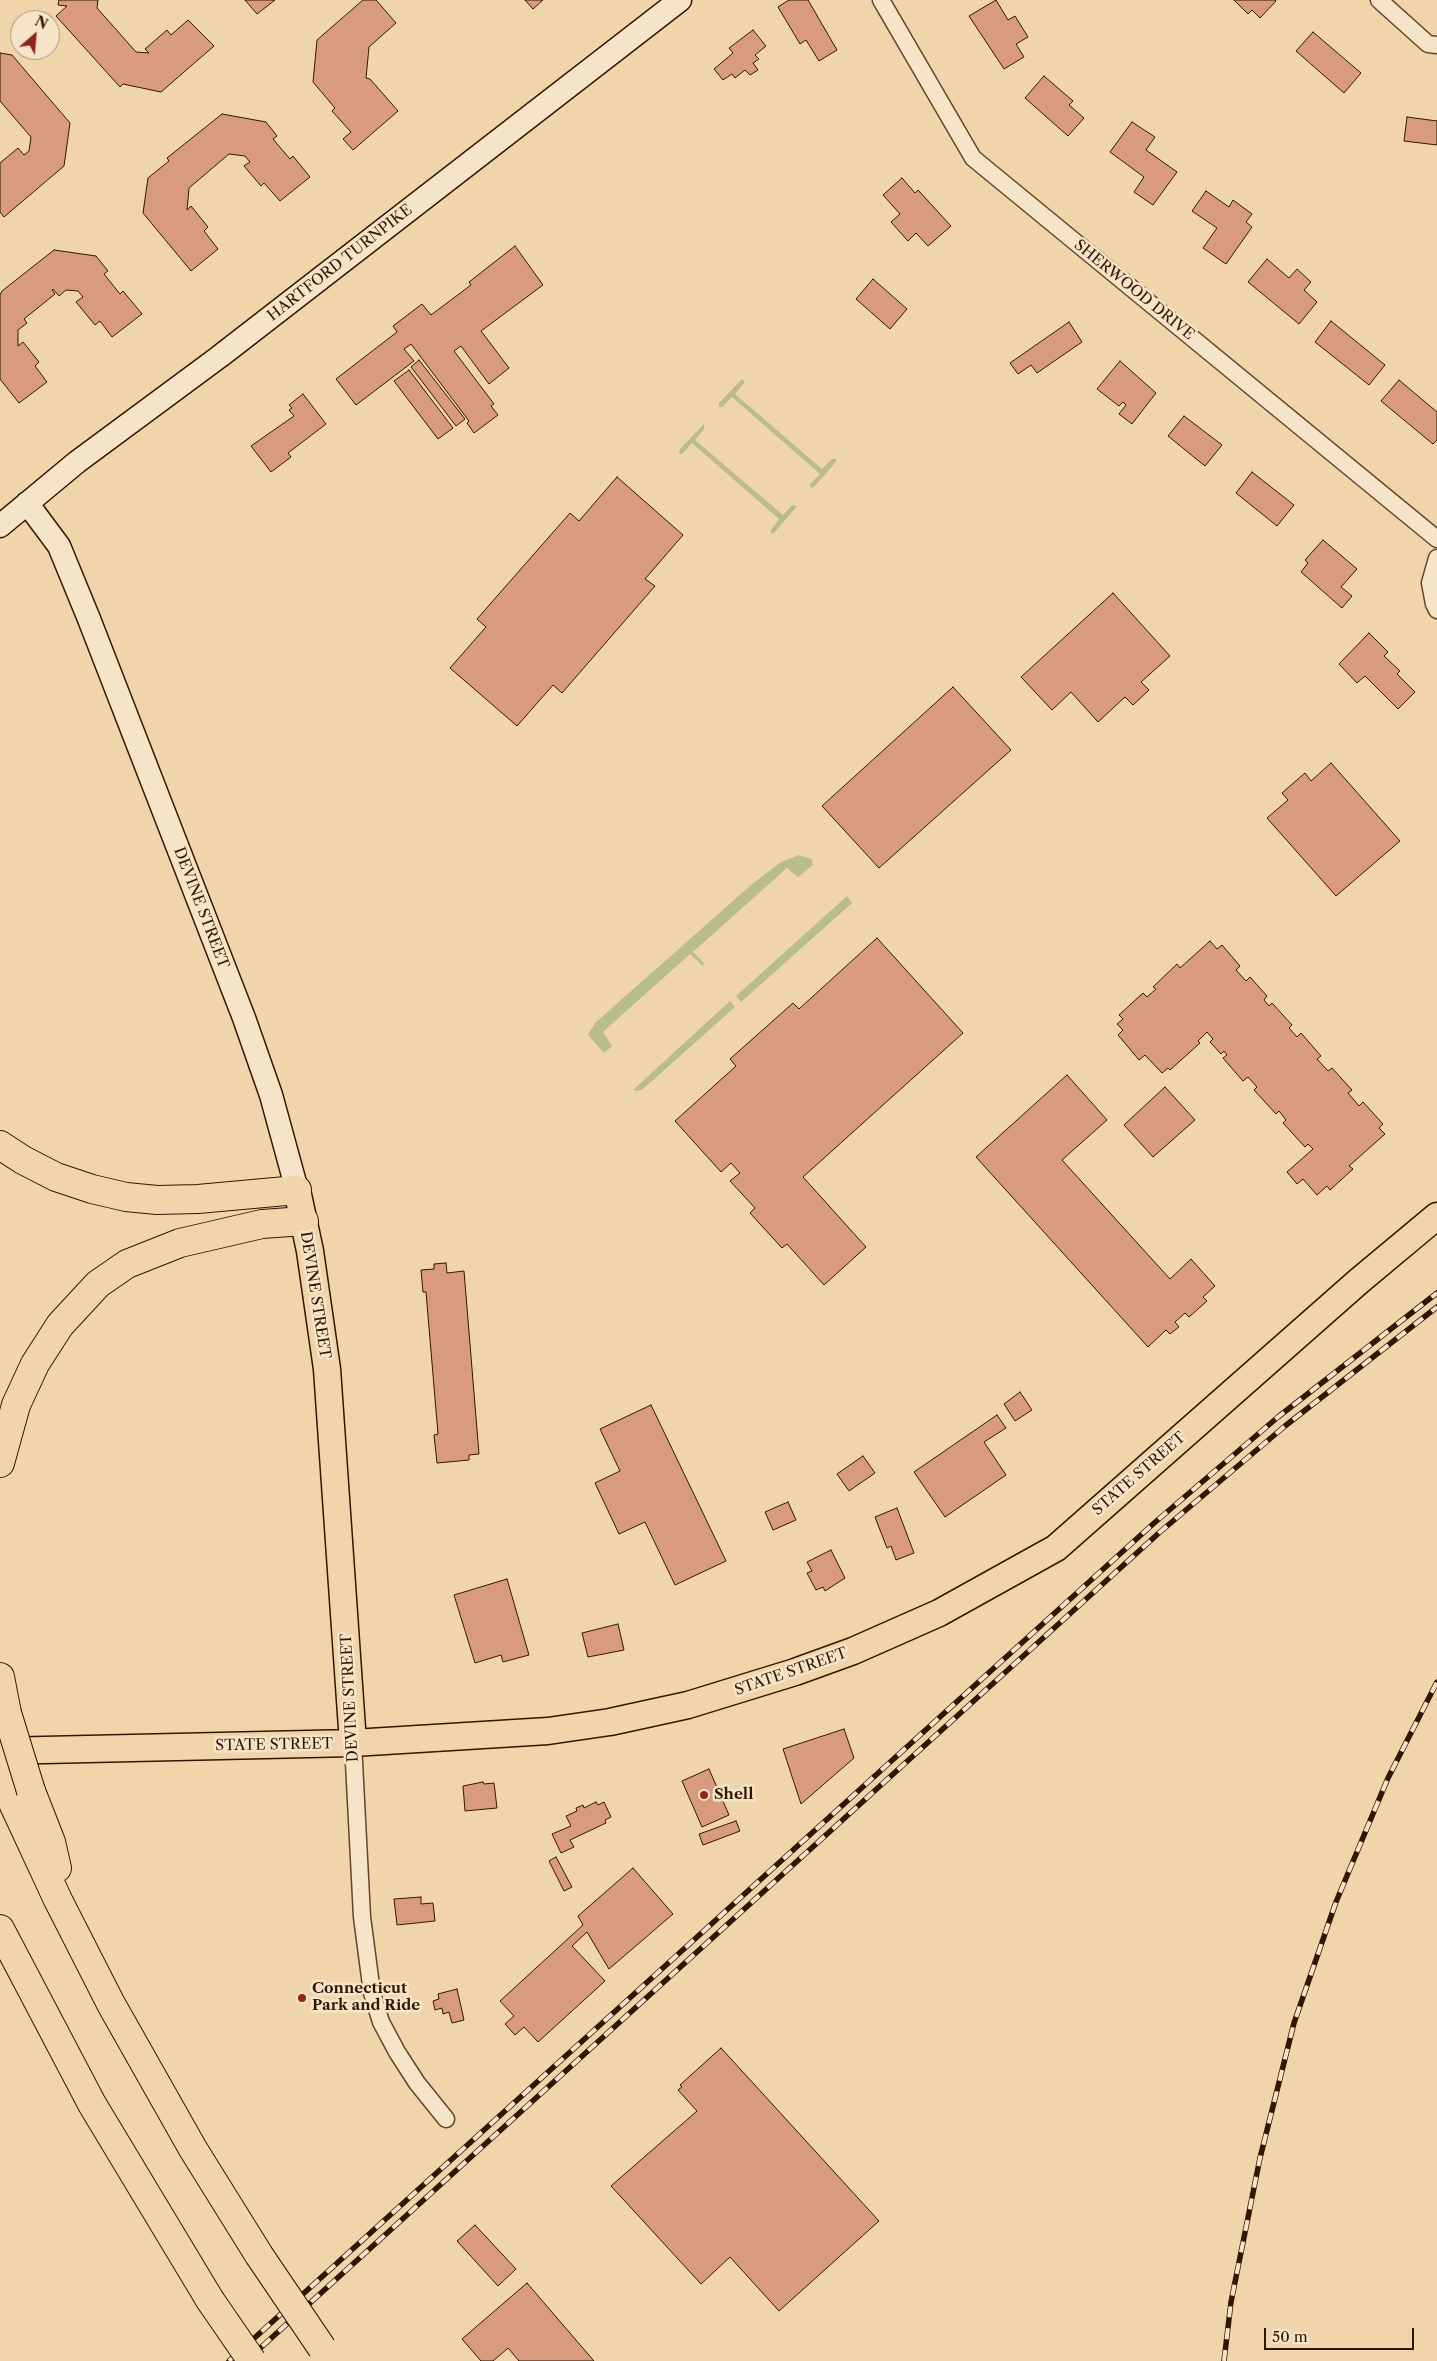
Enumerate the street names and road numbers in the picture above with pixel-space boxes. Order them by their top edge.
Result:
street label: HARTFORD TURNPIKE [264,201,416,325]
street label: SHERWOOD DRIVE [1070,236,1198,344]
street label: DEVINE STREET [170,845,232,971]
street label: DEVINE STREET [296,1230,334,1360]
street label: STATE STREET [1089,1429,1189,1519]
street label: DEVINE STREET [338,1633,362,1763]
street label: STATE STREET [732,1644,850,1700]
street label: STATE STREET [215,1735,333,1755]

